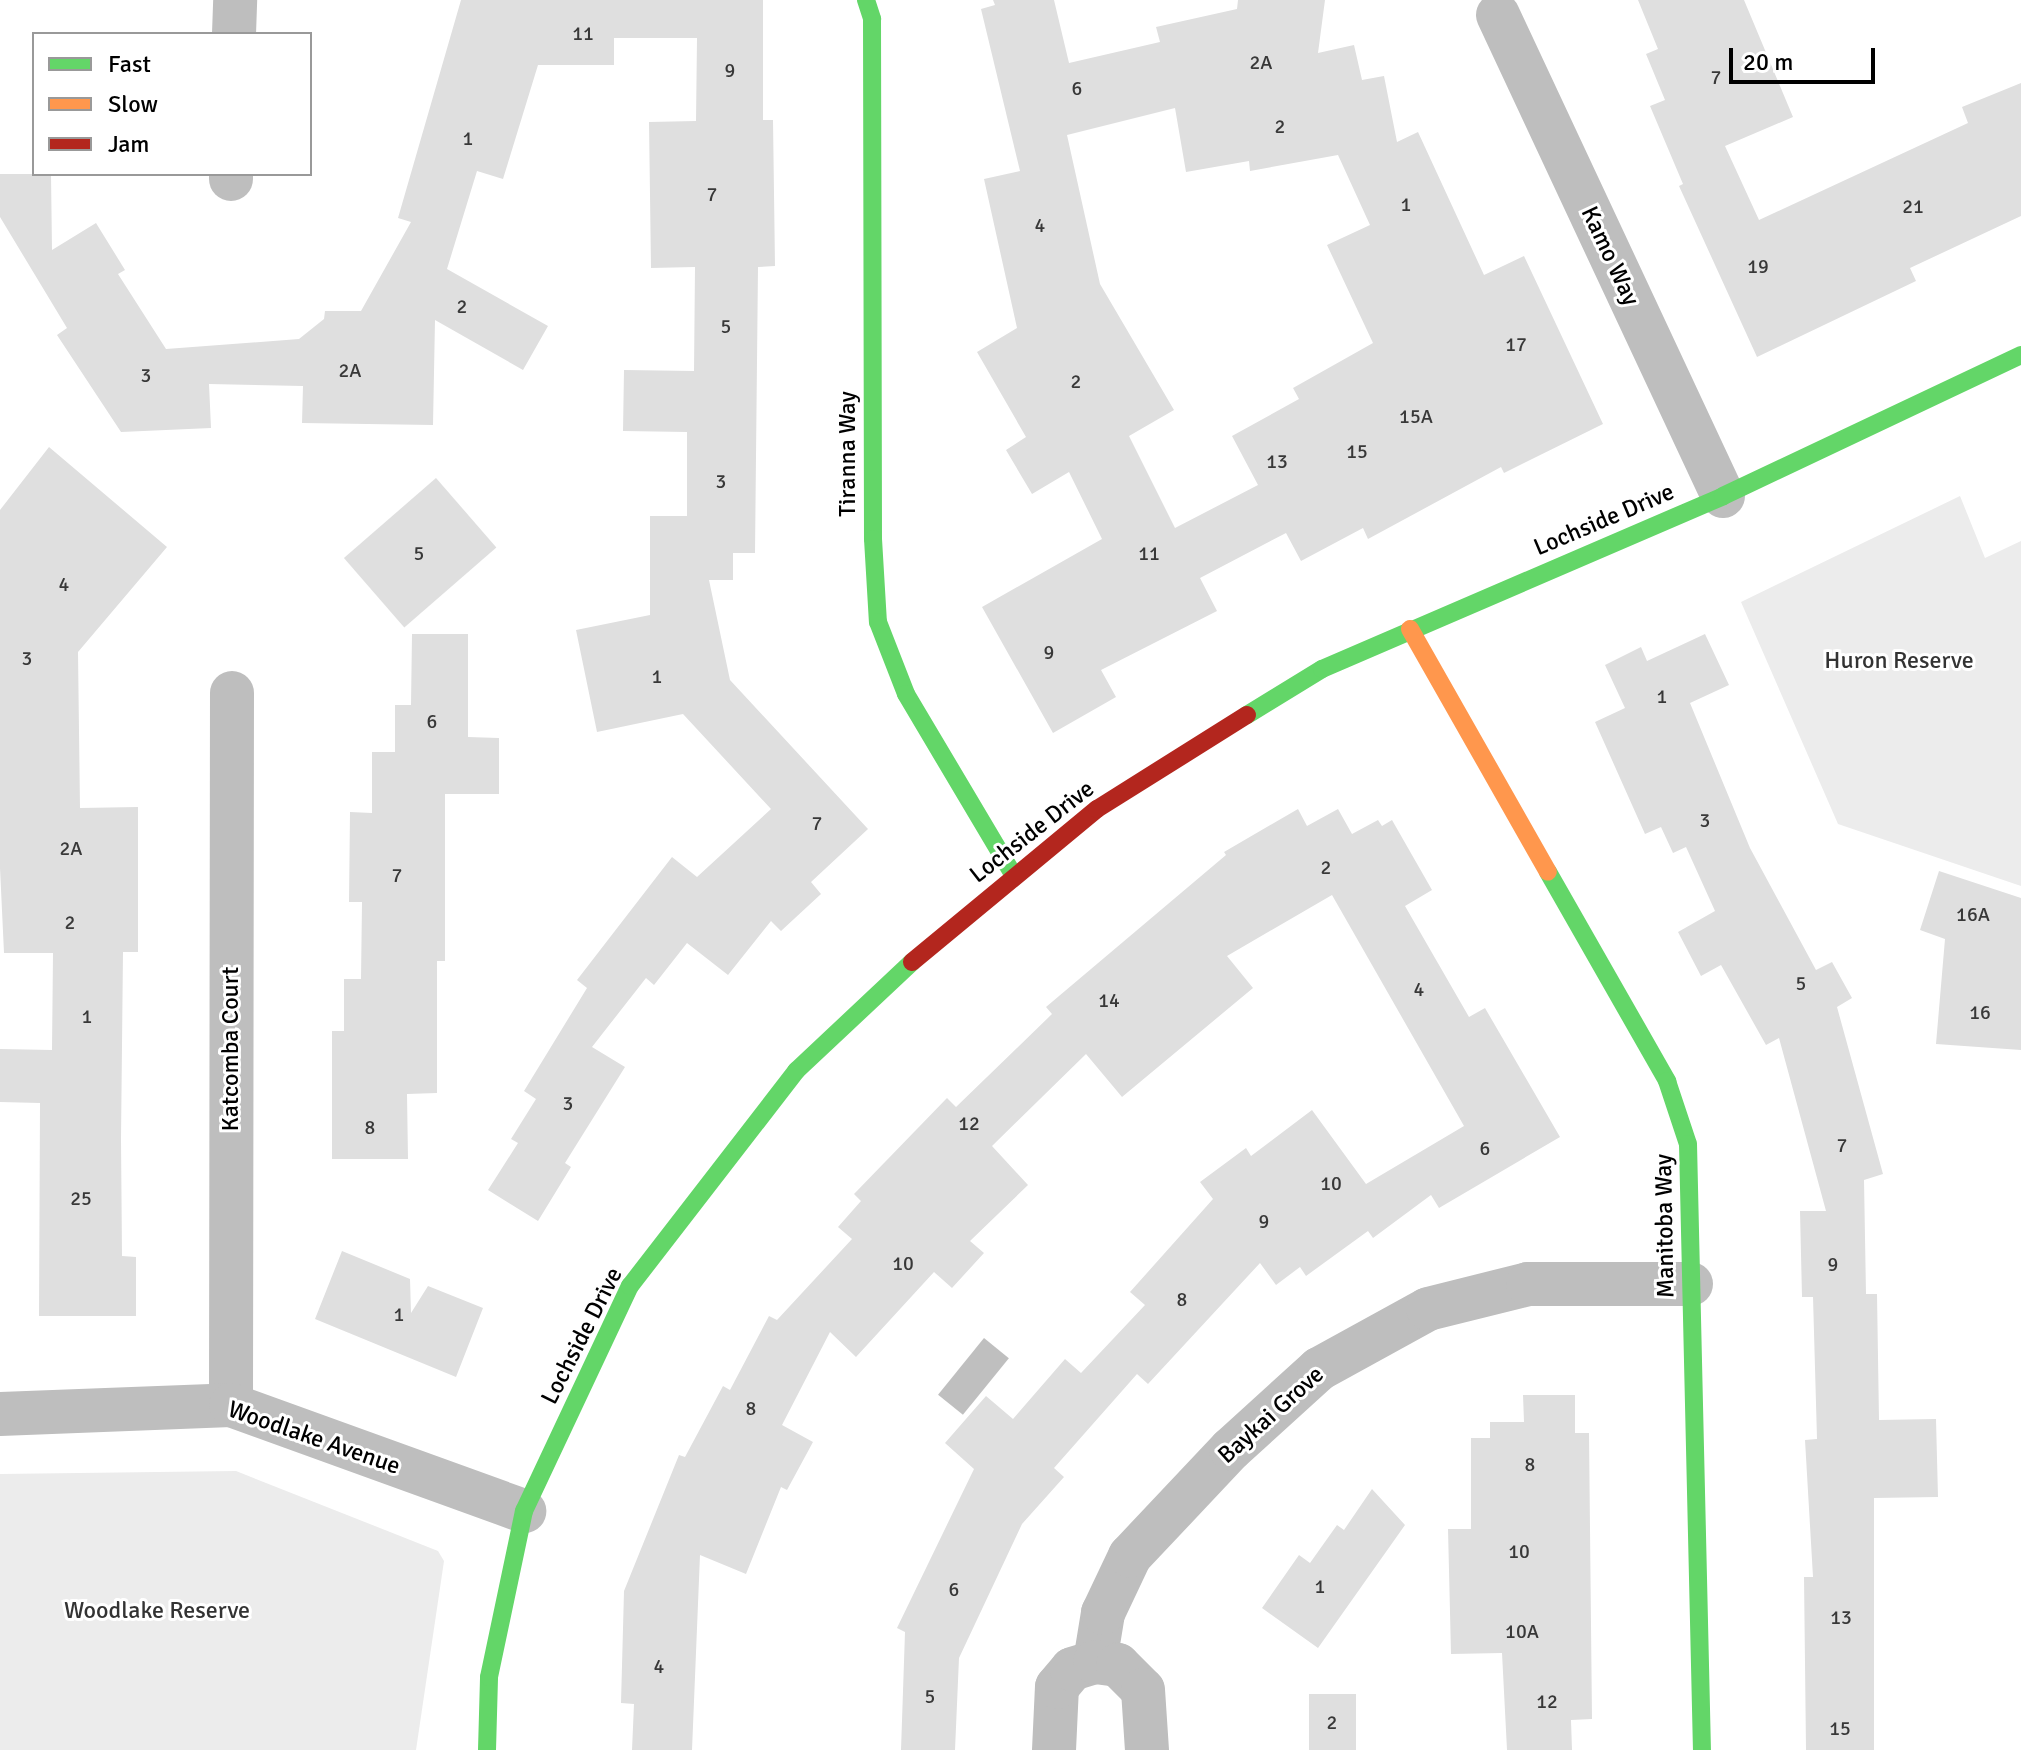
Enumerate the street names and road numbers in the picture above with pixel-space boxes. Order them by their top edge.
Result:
street label: Kamo Way [1575,202,1645,310]
street label: Tiranna Way [834,391,862,517]
street label: Lochside Drive [1530,478,1678,562]
street label: Lochside Drive [964,775,1100,889]
street label: Katcomba Court [217,967,245,1131]
street label: Manitoba Way [1649,1154,1681,1298]
street label: Lochside Drive [535,1263,629,1409]
street label: Baykai Grove [1212,1360,1330,1470]
street label: Woodlake Avenue [224,1395,404,1481]

